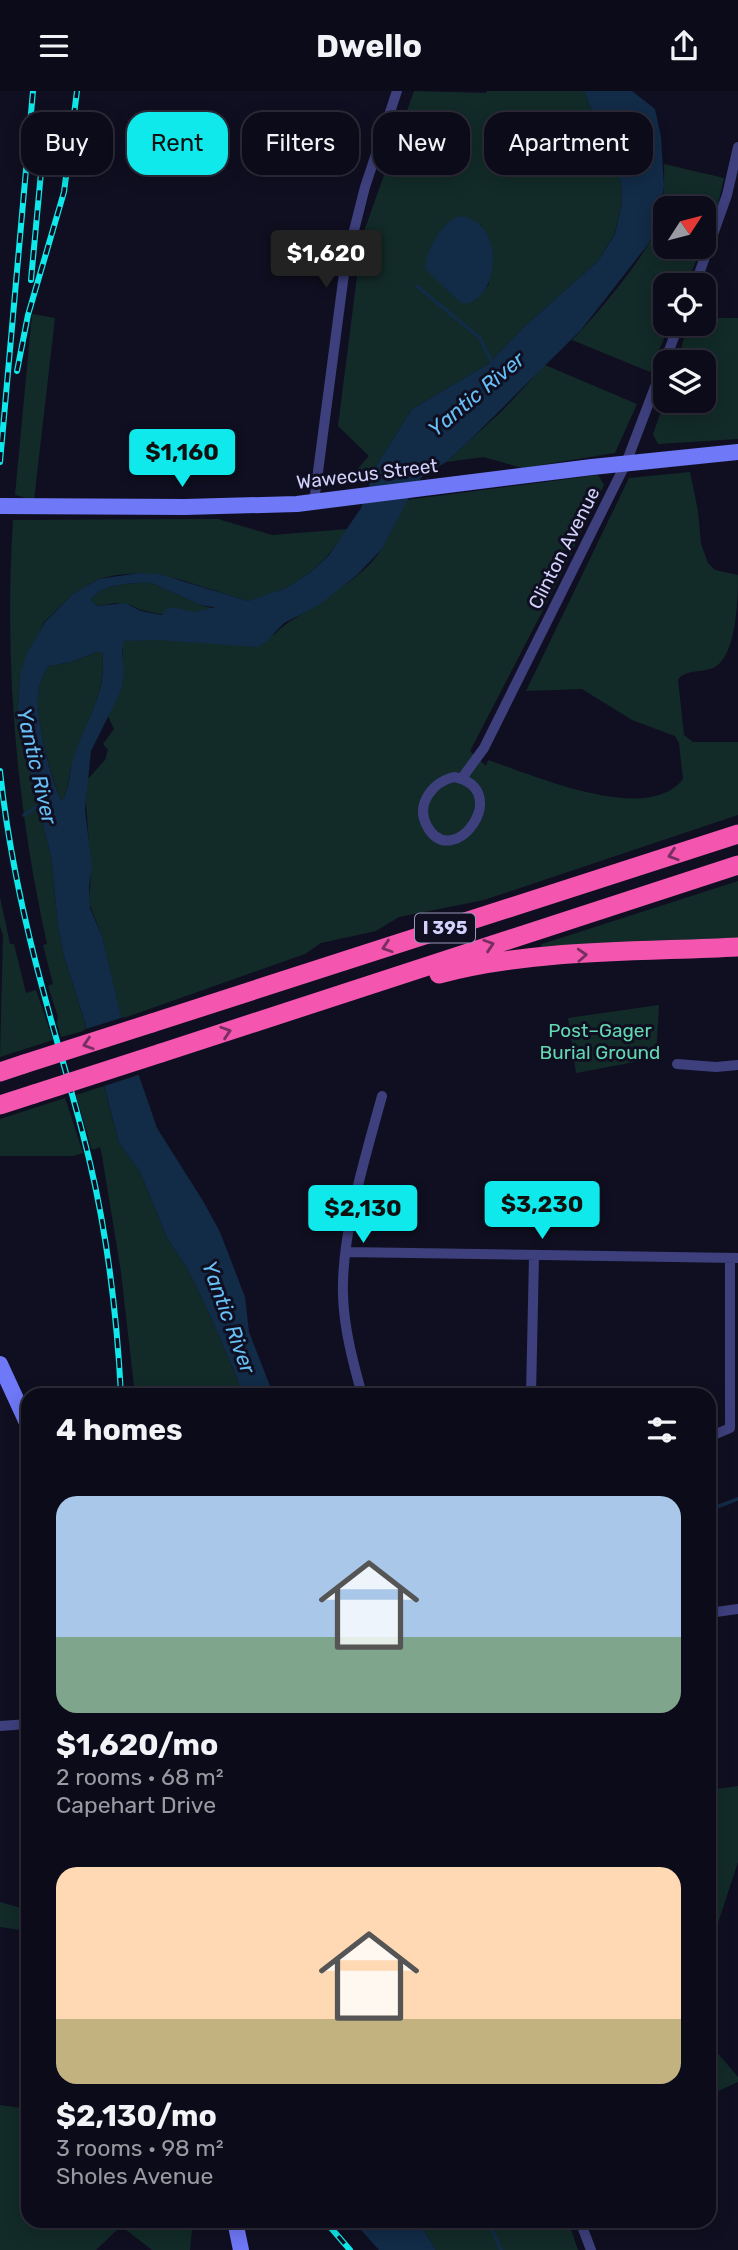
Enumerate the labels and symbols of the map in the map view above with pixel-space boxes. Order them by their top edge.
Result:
north arrow [653,196,716,259]
pin: $1,620 [269,231,383,290]
water label: Yantic River [423,346,530,442]
pin: $1,160 [125,429,239,489]
street label: Wawecus Street [295,454,439,494]
street label: Clinton Avenue [523,483,605,613]
water label: Yantic River [12,706,63,827]
one-way arrow [667,846,679,861]
road number: I 395 [415,913,475,943]
one-way arrow [381,939,393,953]
one-way arrow [483,939,495,954]
one-way arrow [577,948,588,963]
park label: Post–Gager Burial Ground [540,1019,660,1064]
one-way arrow [220,1025,232,1040]
one-way arrow [82,1035,94,1050]
pin: $3,230 [485,1181,599,1241]
pin: $2,130 [306,1185,420,1245]
water label: Yantic River [197,1257,261,1378]

